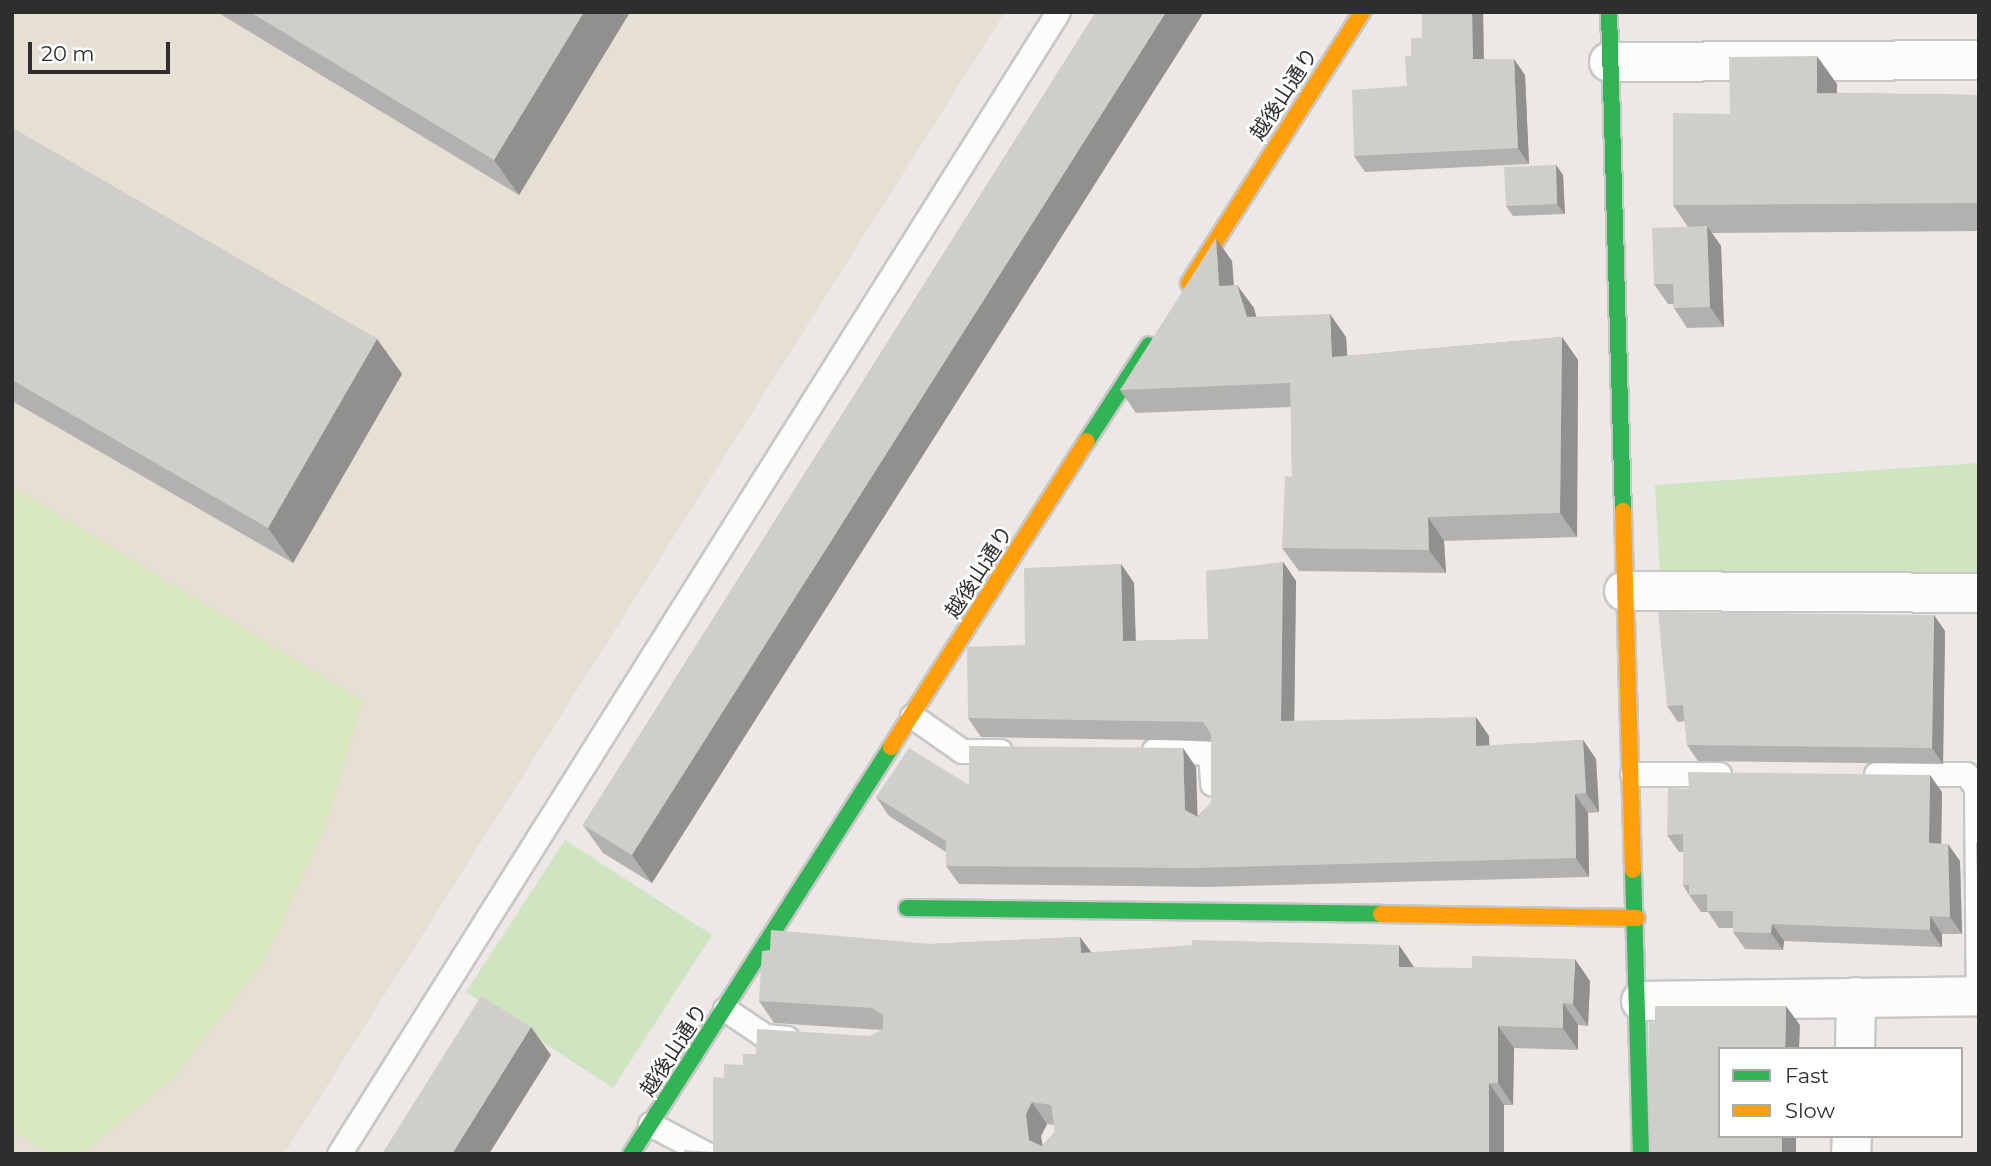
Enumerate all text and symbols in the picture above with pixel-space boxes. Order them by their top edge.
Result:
scale bar [32,28,173,72]
text: 20 m [41,41,95,66]
street label: 越後山通り [1245,43,1323,145]
street label: 越後山通り [940,521,1018,623]
street label: 越後山通り [635,999,713,1101]
legend [1718,1047,1963,1138]
text: Fast [1785,1063,1829,1088]
text: Slow [1785,1098,1835,1123]

